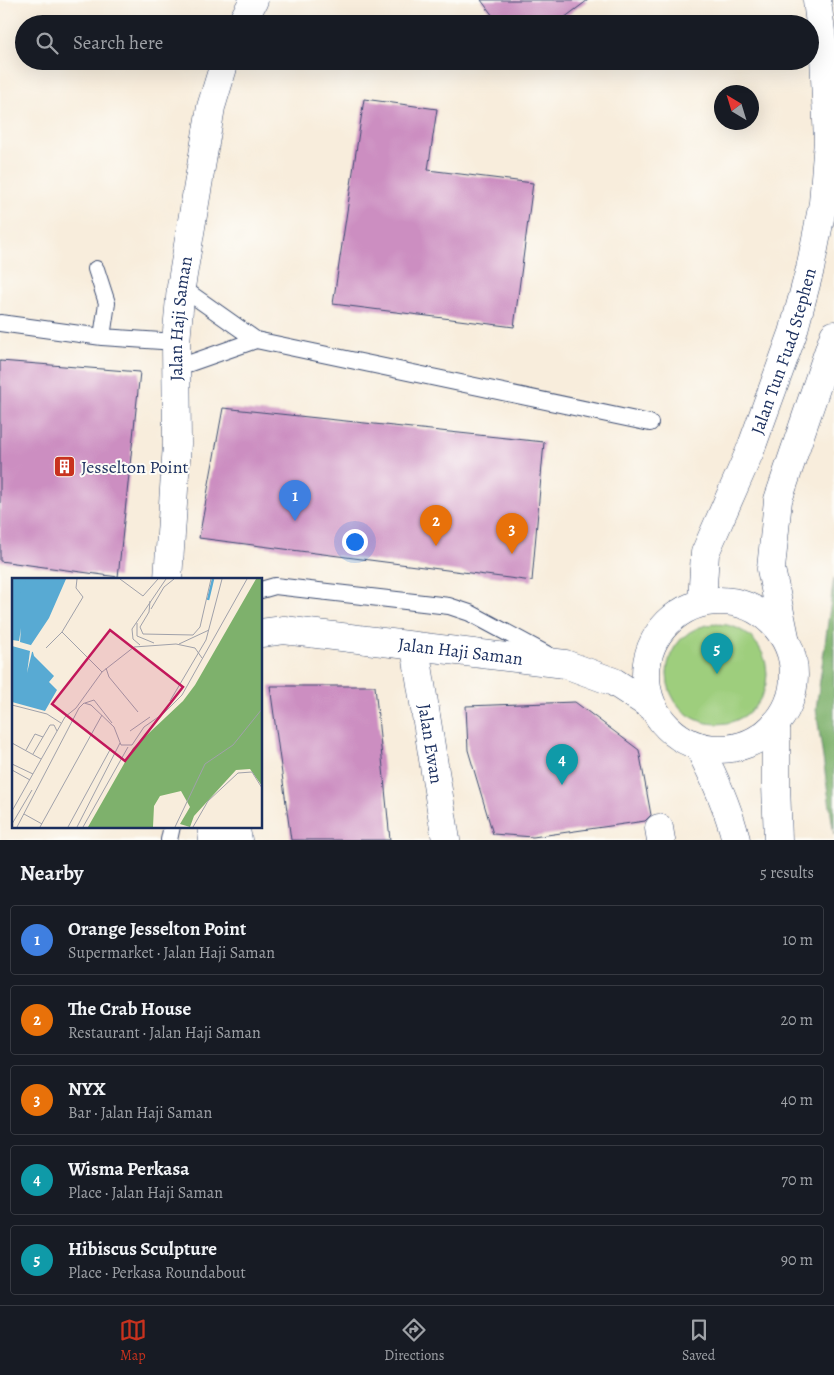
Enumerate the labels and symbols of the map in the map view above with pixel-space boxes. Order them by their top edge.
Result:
north arrow [714,85,759,130]
street label: Jalan Haji Saman [164,254,198,381]
street label: Jalan Tun Fuad Stephen [745,265,822,438]
building icon: Jesselton Point [53,455,77,479]
place label: Jesselton Point [81,455,189,479]
pin: 1 [279,480,311,521]
pin: 2 [420,505,452,546]
pin: 3 [496,513,528,554]
your location [342,529,368,555]
inset map [12,578,262,828]
street label: Jalan Haji Saman [397,632,524,671]
pin: 5 [701,633,733,674]
street label: Jalan Ewan [412,702,449,786]
pin: 4 [546,744,578,785]

